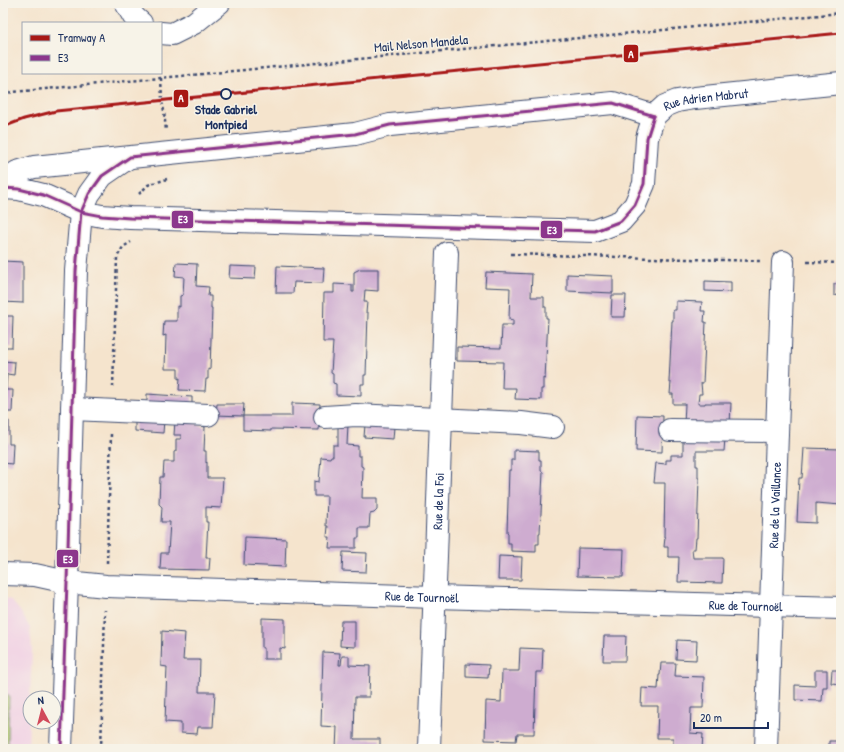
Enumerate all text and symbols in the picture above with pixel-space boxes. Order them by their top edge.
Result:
legend [22,22,162,74]
text: Tramway A [58,29,105,46]
street label: Mail Nelson Mandela [373,30,469,56]
line badge: A [623,44,639,63]
text: A [628,47,634,61]
text: E3 [58,49,69,66]
street label: Rue Adrien Mabrut [661,84,750,115]
marker: Stade Gabriel Montpied [220,88,232,100]
line badge: A [173,89,189,108]
text: A [178,91,184,105]
place label: Stade Gabriel Montpied [195,100,258,134]
line badge: E3 [171,210,194,229]
text: E3 [178,212,188,226]
line badge: E3 [540,220,563,239]
text: E3 [547,223,557,237]
street label: Rue de la Vaillance [764,462,785,549]
street label: Rue de la Foi [428,472,448,530]
line badge: E3 [56,549,79,568]
text: E3 [63,552,73,566]
street label: Rue de Tournoël [385,586,460,607]
street label: Rue de Tournoël [709,595,783,615]
north arrow [22,690,62,730]
text: N [37,693,45,707]
scale bar [694,704,768,730]
text: 20 m [700,709,722,726]

